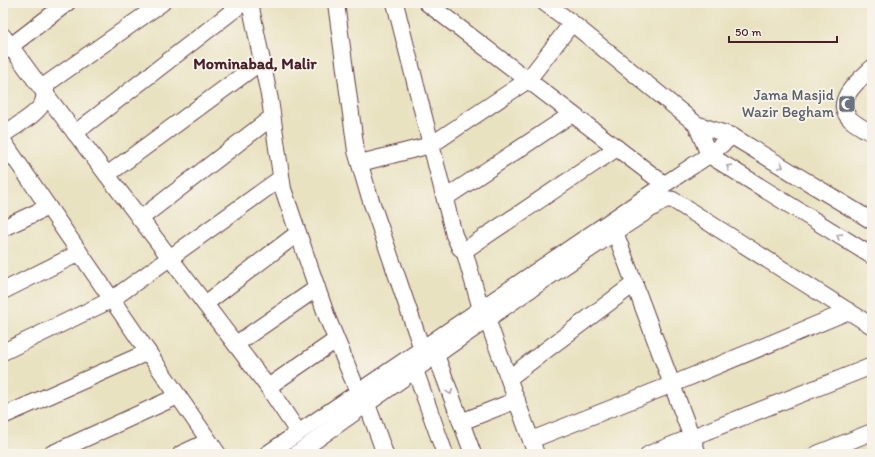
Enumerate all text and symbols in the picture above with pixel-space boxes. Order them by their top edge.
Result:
scale bar [729,18,837,44]
text: 50 m [735,25,761,39]
district label: Mominabad, Malir [193,54,317,73]
place label: Jama Masjid Wazir Begham [742,86,835,121]
mosque icon: Jama Masjid Wazir Begham [837,94,857,114]
one-way arrow [777,161,784,168]
one-way arrow [726,164,733,172]
one-way arrow [836,233,843,240]
one-way arrow [445,388,453,395]

